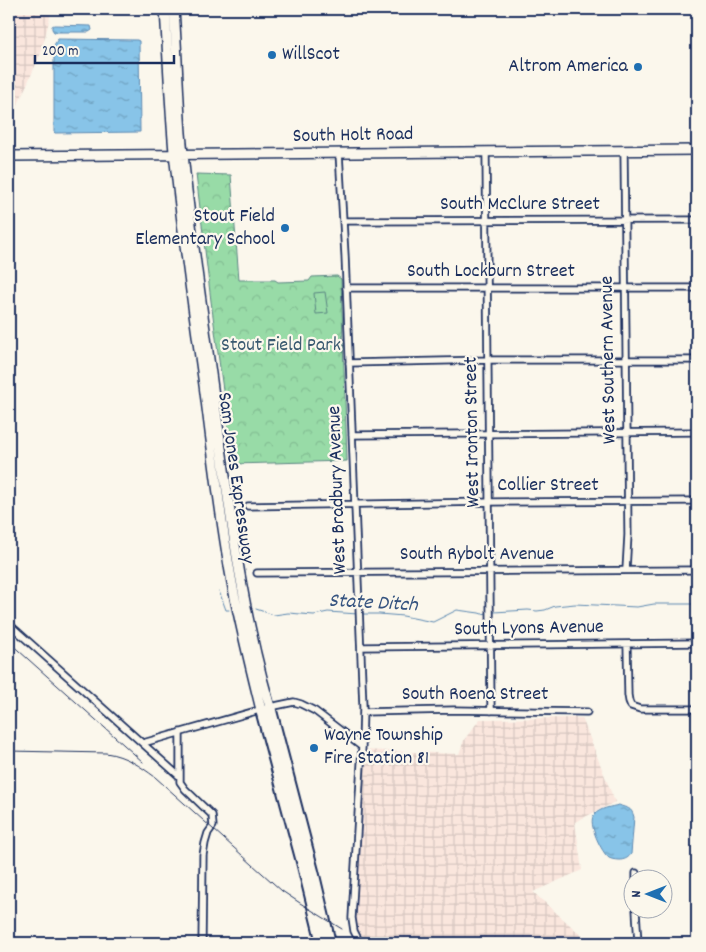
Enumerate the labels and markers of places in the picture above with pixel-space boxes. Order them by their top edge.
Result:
place label: WillScot [282,41,340,69]
marker: WillScot [266,49,278,61]
place label: Altrom America [508,53,629,81]
marker: Altrom America [632,61,644,73]
place label: Stout Field Elementary School [135,203,275,254]
marker: Stout Field Elementary School [279,222,291,234]
place label: Wayne Township Fire Station 81 [324,722,443,773]
marker: Wayne Township Fire Station 81 [308,742,320,754]

